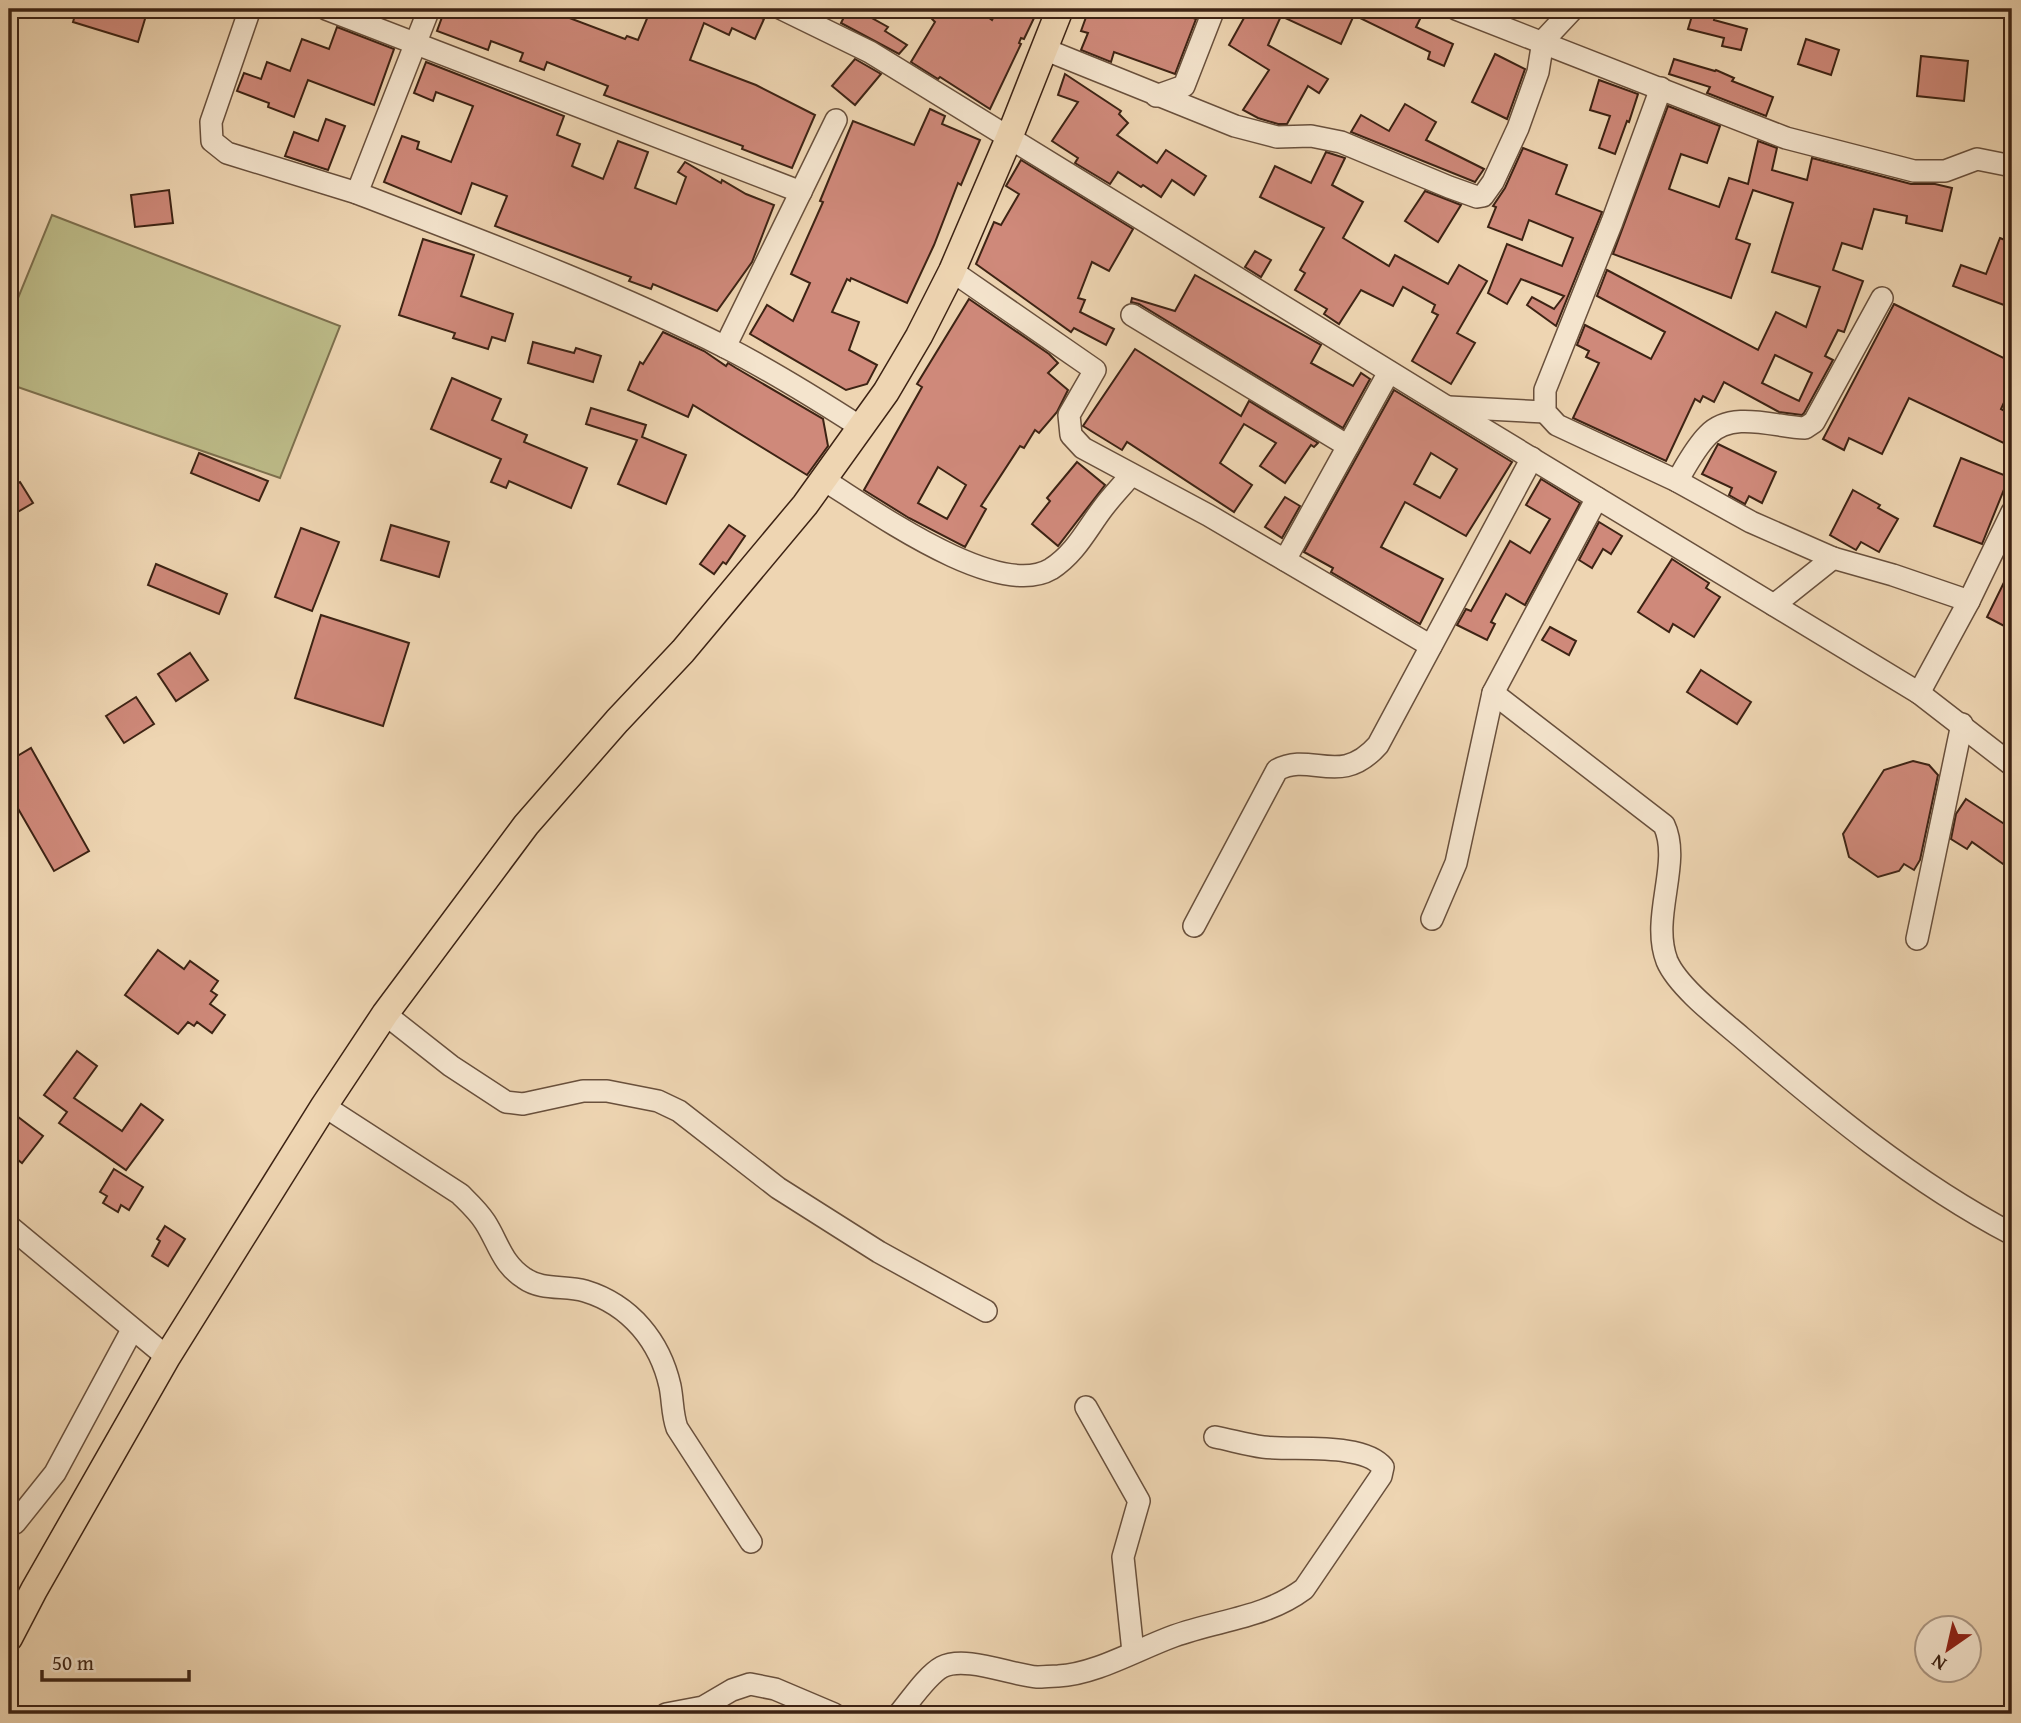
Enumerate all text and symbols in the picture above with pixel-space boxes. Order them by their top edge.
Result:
north arrow [1912,1614,1982,1684]
scale bar [42,1639,189,1683]
text: 50 m [52,1647,94,1678]
text: N [1925,1648,1952,1678]

